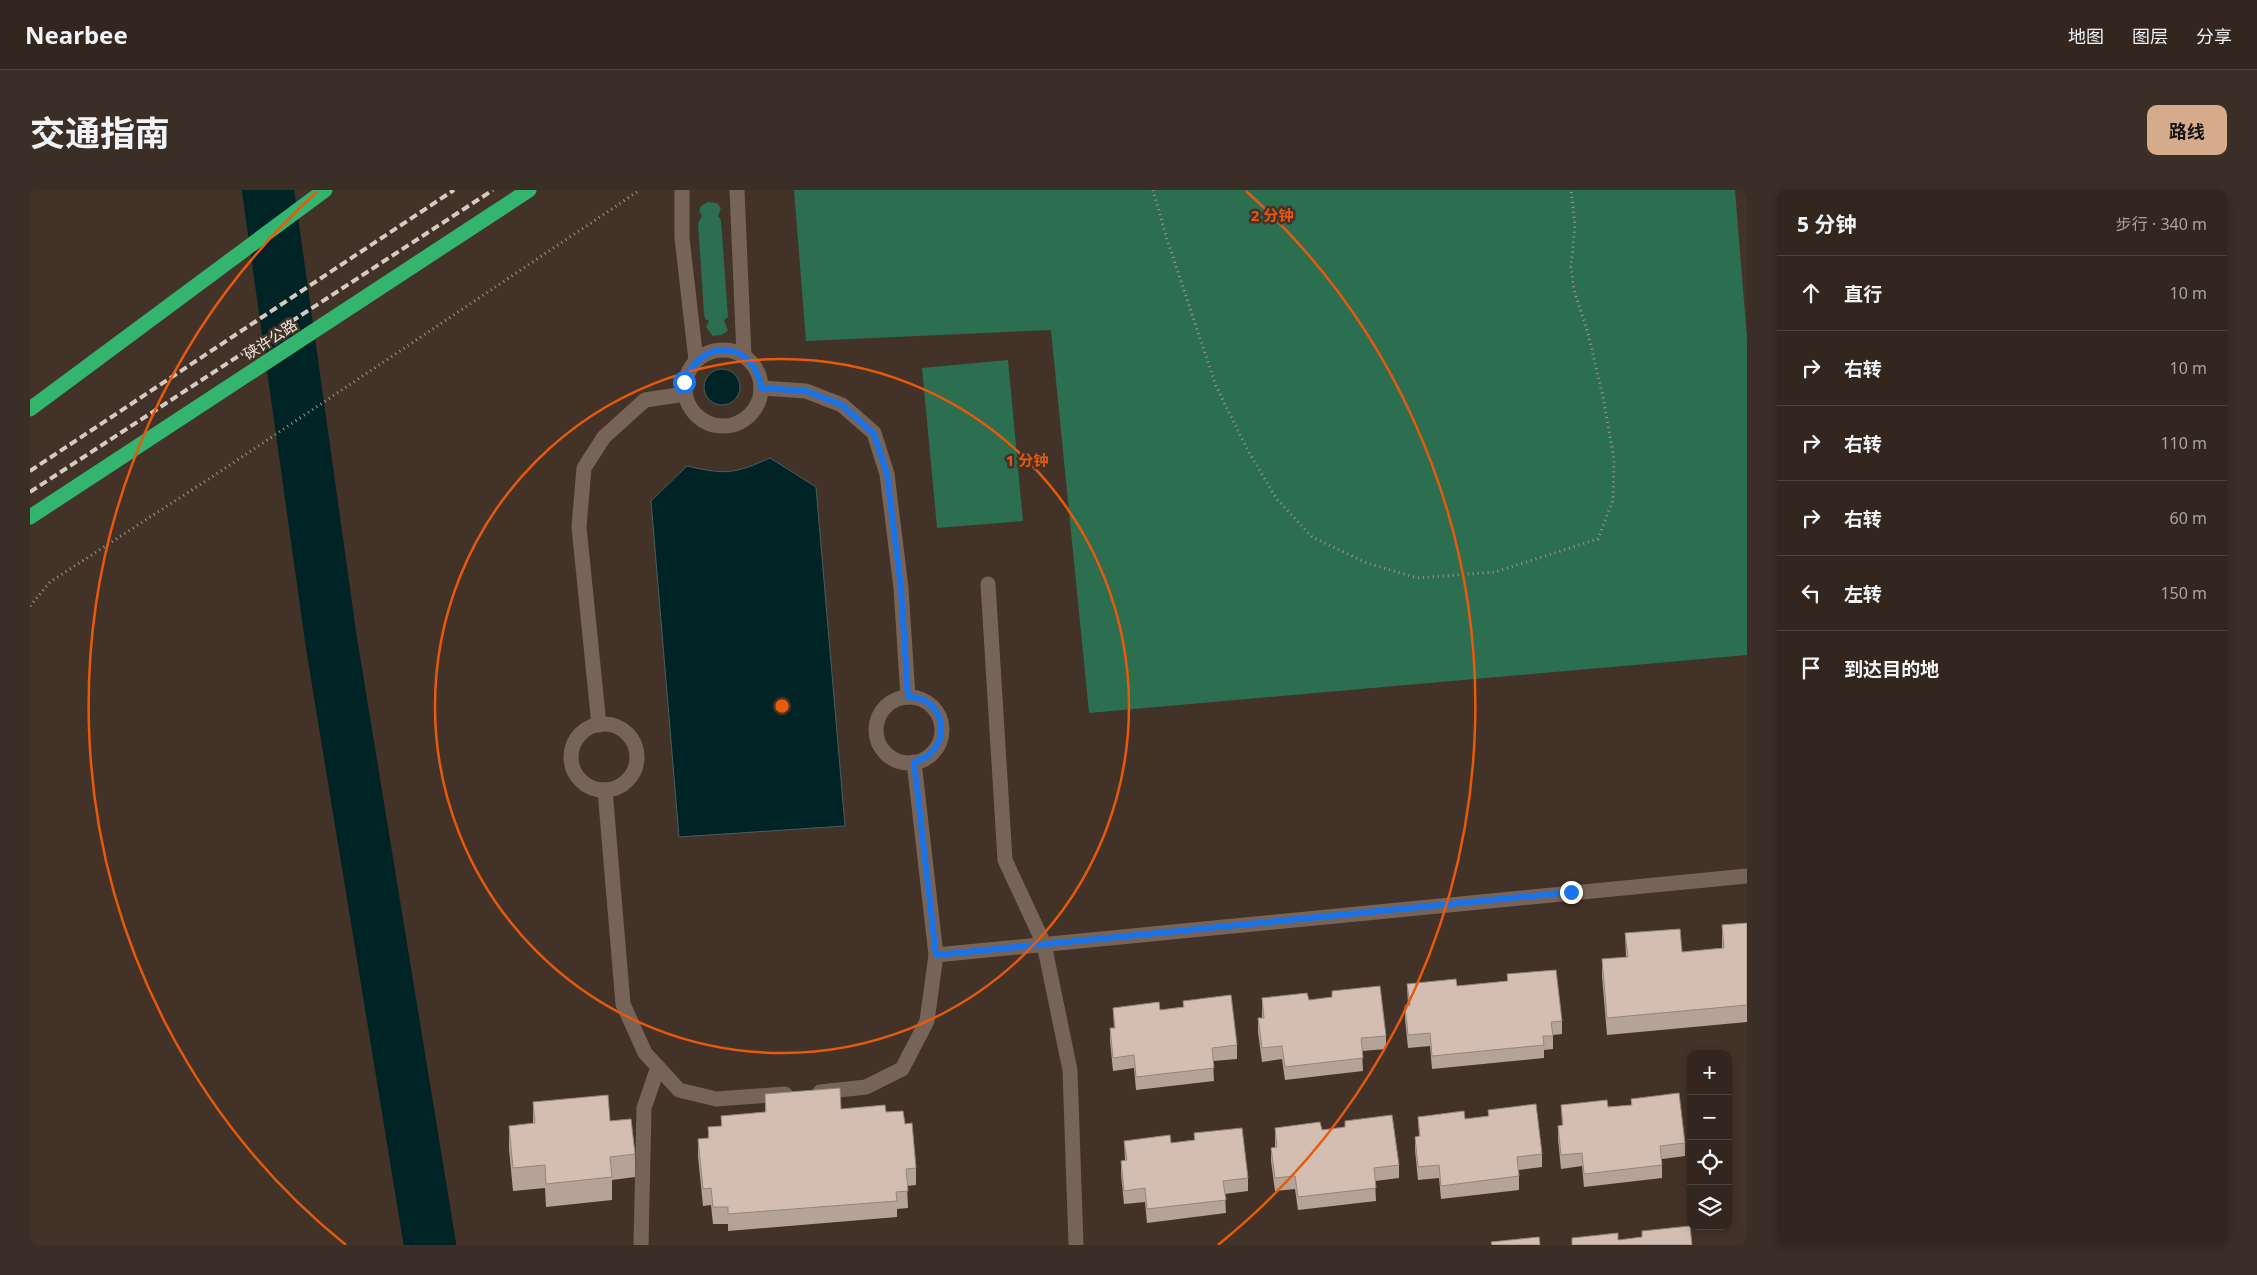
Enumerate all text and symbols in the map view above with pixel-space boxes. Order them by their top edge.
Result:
text: Nearbee [25,18,128,51]
text: 地图 [2068,24,2104,48]
text: 图层 [2132,24,2168,48]
text: 分享 [2196,24,2232,48]
button: 路线 [2147,105,2227,155]
text: 交通指南 [30,109,170,156]
text: 2 分钟 [1251,205,1293,225]
text: 5 分钟 [1797,210,1856,238]
text: 步行 · 340 m [2116,213,2207,235]
icon: ahead [1797,279,1825,307]
text: 直行 [1844,281,1882,307]
text: 10 m [2170,282,2207,304]
street label: 硖许公路 [239,314,301,364]
icon: right [1797,354,1825,382]
text: 右转 [1844,356,1882,382]
text: 10 m [2170,357,2207,379]
route start [673,371,696,394]
icon: right [1797,429,1825,457]
text: 右转 [1844,431,1882,457]
text: 110 m [2160,432,2207,454]
text: 1 分钟 [1006,450,1048,470]
icon: right [1797,504,1825,532]
text: 右转 [1844,506,1882,532]
text: 60 m [2170,507,2207,529]
icon: left [1797,579,1825,607]
text: 左转 [1844,581,1882,607]
text: 150 m [2160,582,2207,604]
icon: arrive [1797,654,1825,682]
text: 到达目的地 [1844,656,1939,682]
centre of rings [773,697,791,715]
route end [1560,881,1583,904]
map controls [1687,1050,1732,1230]
button: + [1687,1050,1732,1095]
button: − [1687,1095,1732,1140]
button: locate [1687,1140,1732,1185]
button: layers [1687,1185,1732,1230]

